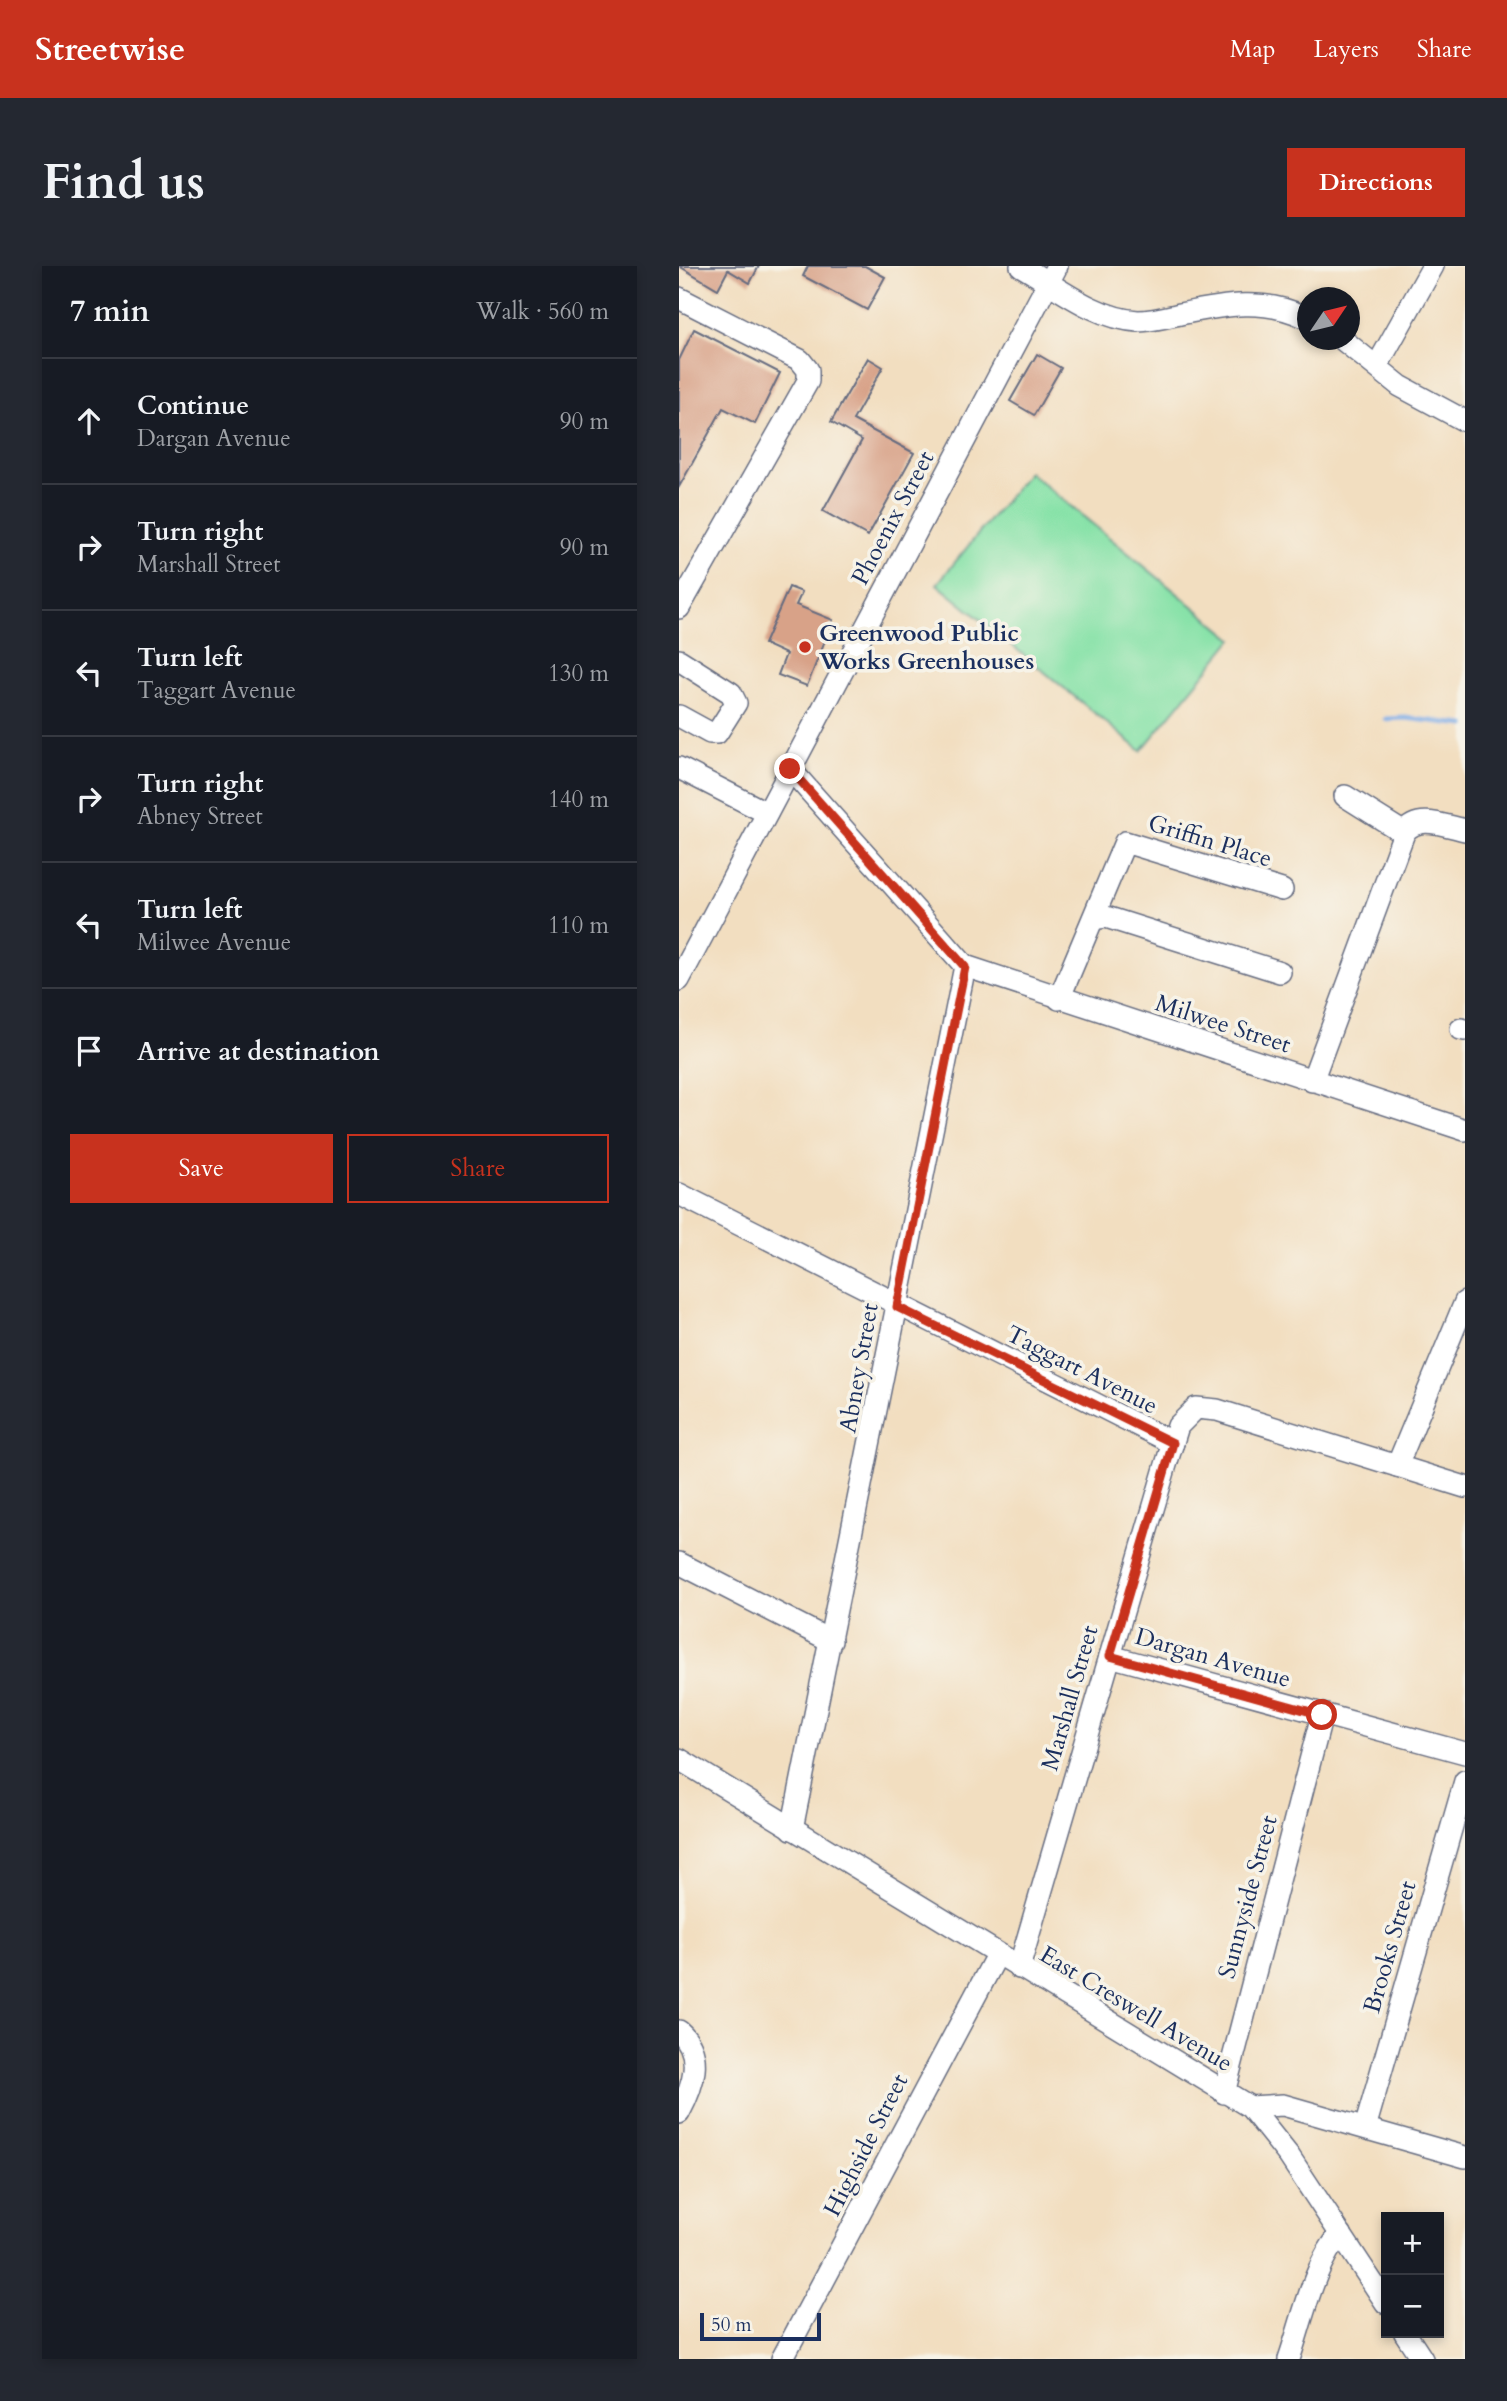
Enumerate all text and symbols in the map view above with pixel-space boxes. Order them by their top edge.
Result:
text: Streetwise [35,27,185,72]
text: Map [1230,33,1276,66]
text: Layers [1314,33,1379,66]
text: Share [1417,33,1472,66]
button: Directions [1287,148,1465,217]
text: Find us [42,149,205,216]
north arrow [1297,287,1360,350]
text: 7 min [70,291,150,332]
text: Walk · 560 m [476,296,609,327]
text: Continue [137,388,249,423]
icon: ahead [70,402,108,440]
text: 90 m [560,406,609,437]
text: Dargan Avenue [137,423,291,454]
street label: Phoenix Street [844,445,942,591]
text: Turn right [137,514,264,549]
icon: right [70,528,108,566]
text: 90 m [560,532,609,563]
text: Marshall Street [137,549,280,580]
place label: Greenwood Public Works Greenhouses [818,617,1034,678]
marker: Greenwood Public Works Greenhouses [797,639,813,655]
text: Turn left [137,640,242,675]
icon: left [70,654,108,692]
text: 130 m [548,658,609,689]
text: Taggart Avenue [137,675,296,706]
route end [774,753,805,784]
text: Turn right [137,766,264,801]
icon: right [70,780,108,818]
text: 140 m [548,784,609,815]
text: Abney Street [137,801,263,832]
street label: Griffin Place [1144,807,1276,875]
text: Turn left [137,892,242,927]
icon: left [70,906,108,944]
text: 110 m [548,910,609,941]
text: Milwee Avenue [137,927,291,958]
street label: Milwee Street [1151,987,1295,1062]
icon: arrive [70,1032,108,1070]
text: Arrive at destination [137,1034,380,1069]
button: Save [70,1134,333,1203]
button: Share [347,1134,609,1203]
street label: Abney Street [831,1300,887,1436]
street label: Taggart Avenue [1001,1318,1163,1422]
street label: Dargan Avenue [1131,1620,1295,1696]
street label: Marshall Street [1034,1621,1107,1774]
route start [1306,1699,1337,1730]
street label: Sunnyside Street [1210,1811,1286,1982]
street label: Brooks Street [1355,1877,1425,2017]
street label: East Creswell Avenue [1033,1938,1239,2080]
street label: Highside Street [816,2068,916,2222]
map controls [1381,2212,1444,2338]
button: + [1381,2212,1444,2275]
button: − [1381,2275,1444,2338]
scale bar [700,2310,821,2342]
text: 50 m [711,2312,752,2338]

